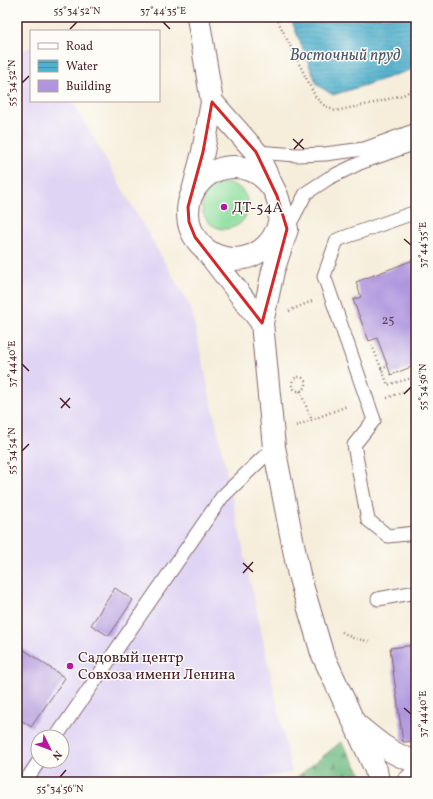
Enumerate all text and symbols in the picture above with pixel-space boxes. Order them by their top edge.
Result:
text: 55°34'52"N [54,4,101,18]
text: 37°44'35"E [140,4,186,18]
legend [30,30,160,102]
text: Road [66,39,93,55]
water label: Восточный пруд [290,45,401,67]
text: 55°34'52"N [5,59,19,106]
text: Water [66,59,98,75]
text: Building [66,79,111,95]
place label: ДТ-54А [232,198,284,219]
marker: ДТ-54А [219,202,229,212]
text: 37°44'35"E [416,222,430,268]
house number: 25 [381,312,395,330]
text: 37°44'40"E [5,341,19,387]
text: 55°34'56"N [416,363,430,410]
text: 55°34'54"N [5,427,19,475]
place label: Садовый центр Совхоза имени Ленина [78,648,235,686]
marker: Садовый центр Совхоза имени Ленина [65,661,75,671]
text: 37°44'40"E [416,691,430,737]
north arrow [30,729,70,769]
text: N [48,747,65,763]
text: 55°34'56"N [37,782,84,796]

